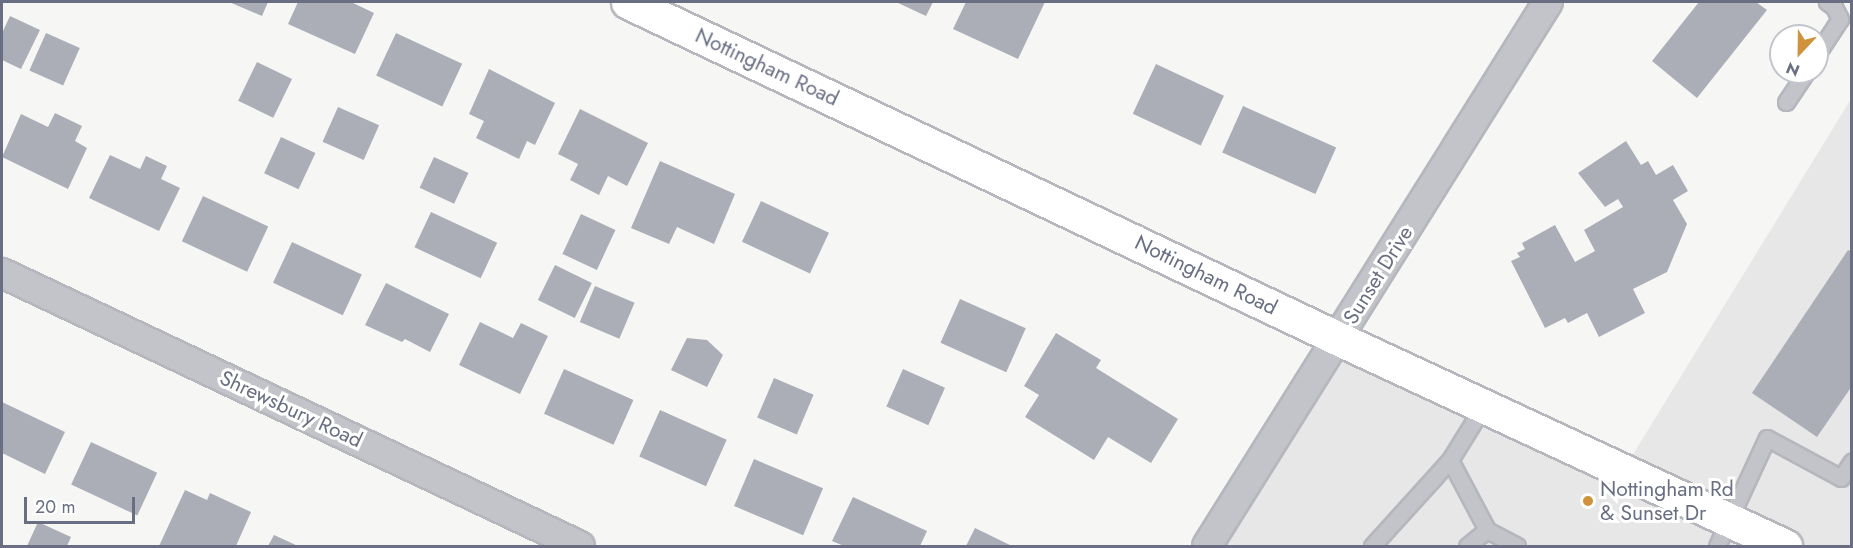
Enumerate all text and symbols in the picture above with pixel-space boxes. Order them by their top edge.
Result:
street label: Nottingham Road [691,23,843,111]
north arrow [1769,24,1829,84]
text: N [1783,56,1803,82]
street label: Sunset Drive [1338,221,1418,329]
street label: Nottingham Road [1131,230,1281,320]
street label: Shrewsbury Road [216,365,366,453]
place label: Nottingham Rd & Sunset Dr [1600,476,1734,526]
scale bar [27,485,138,523]
text: 20 m [35,494,75,520]
marker: Nottingham Rd & Sunset Dr [1581,494,1595,508]

